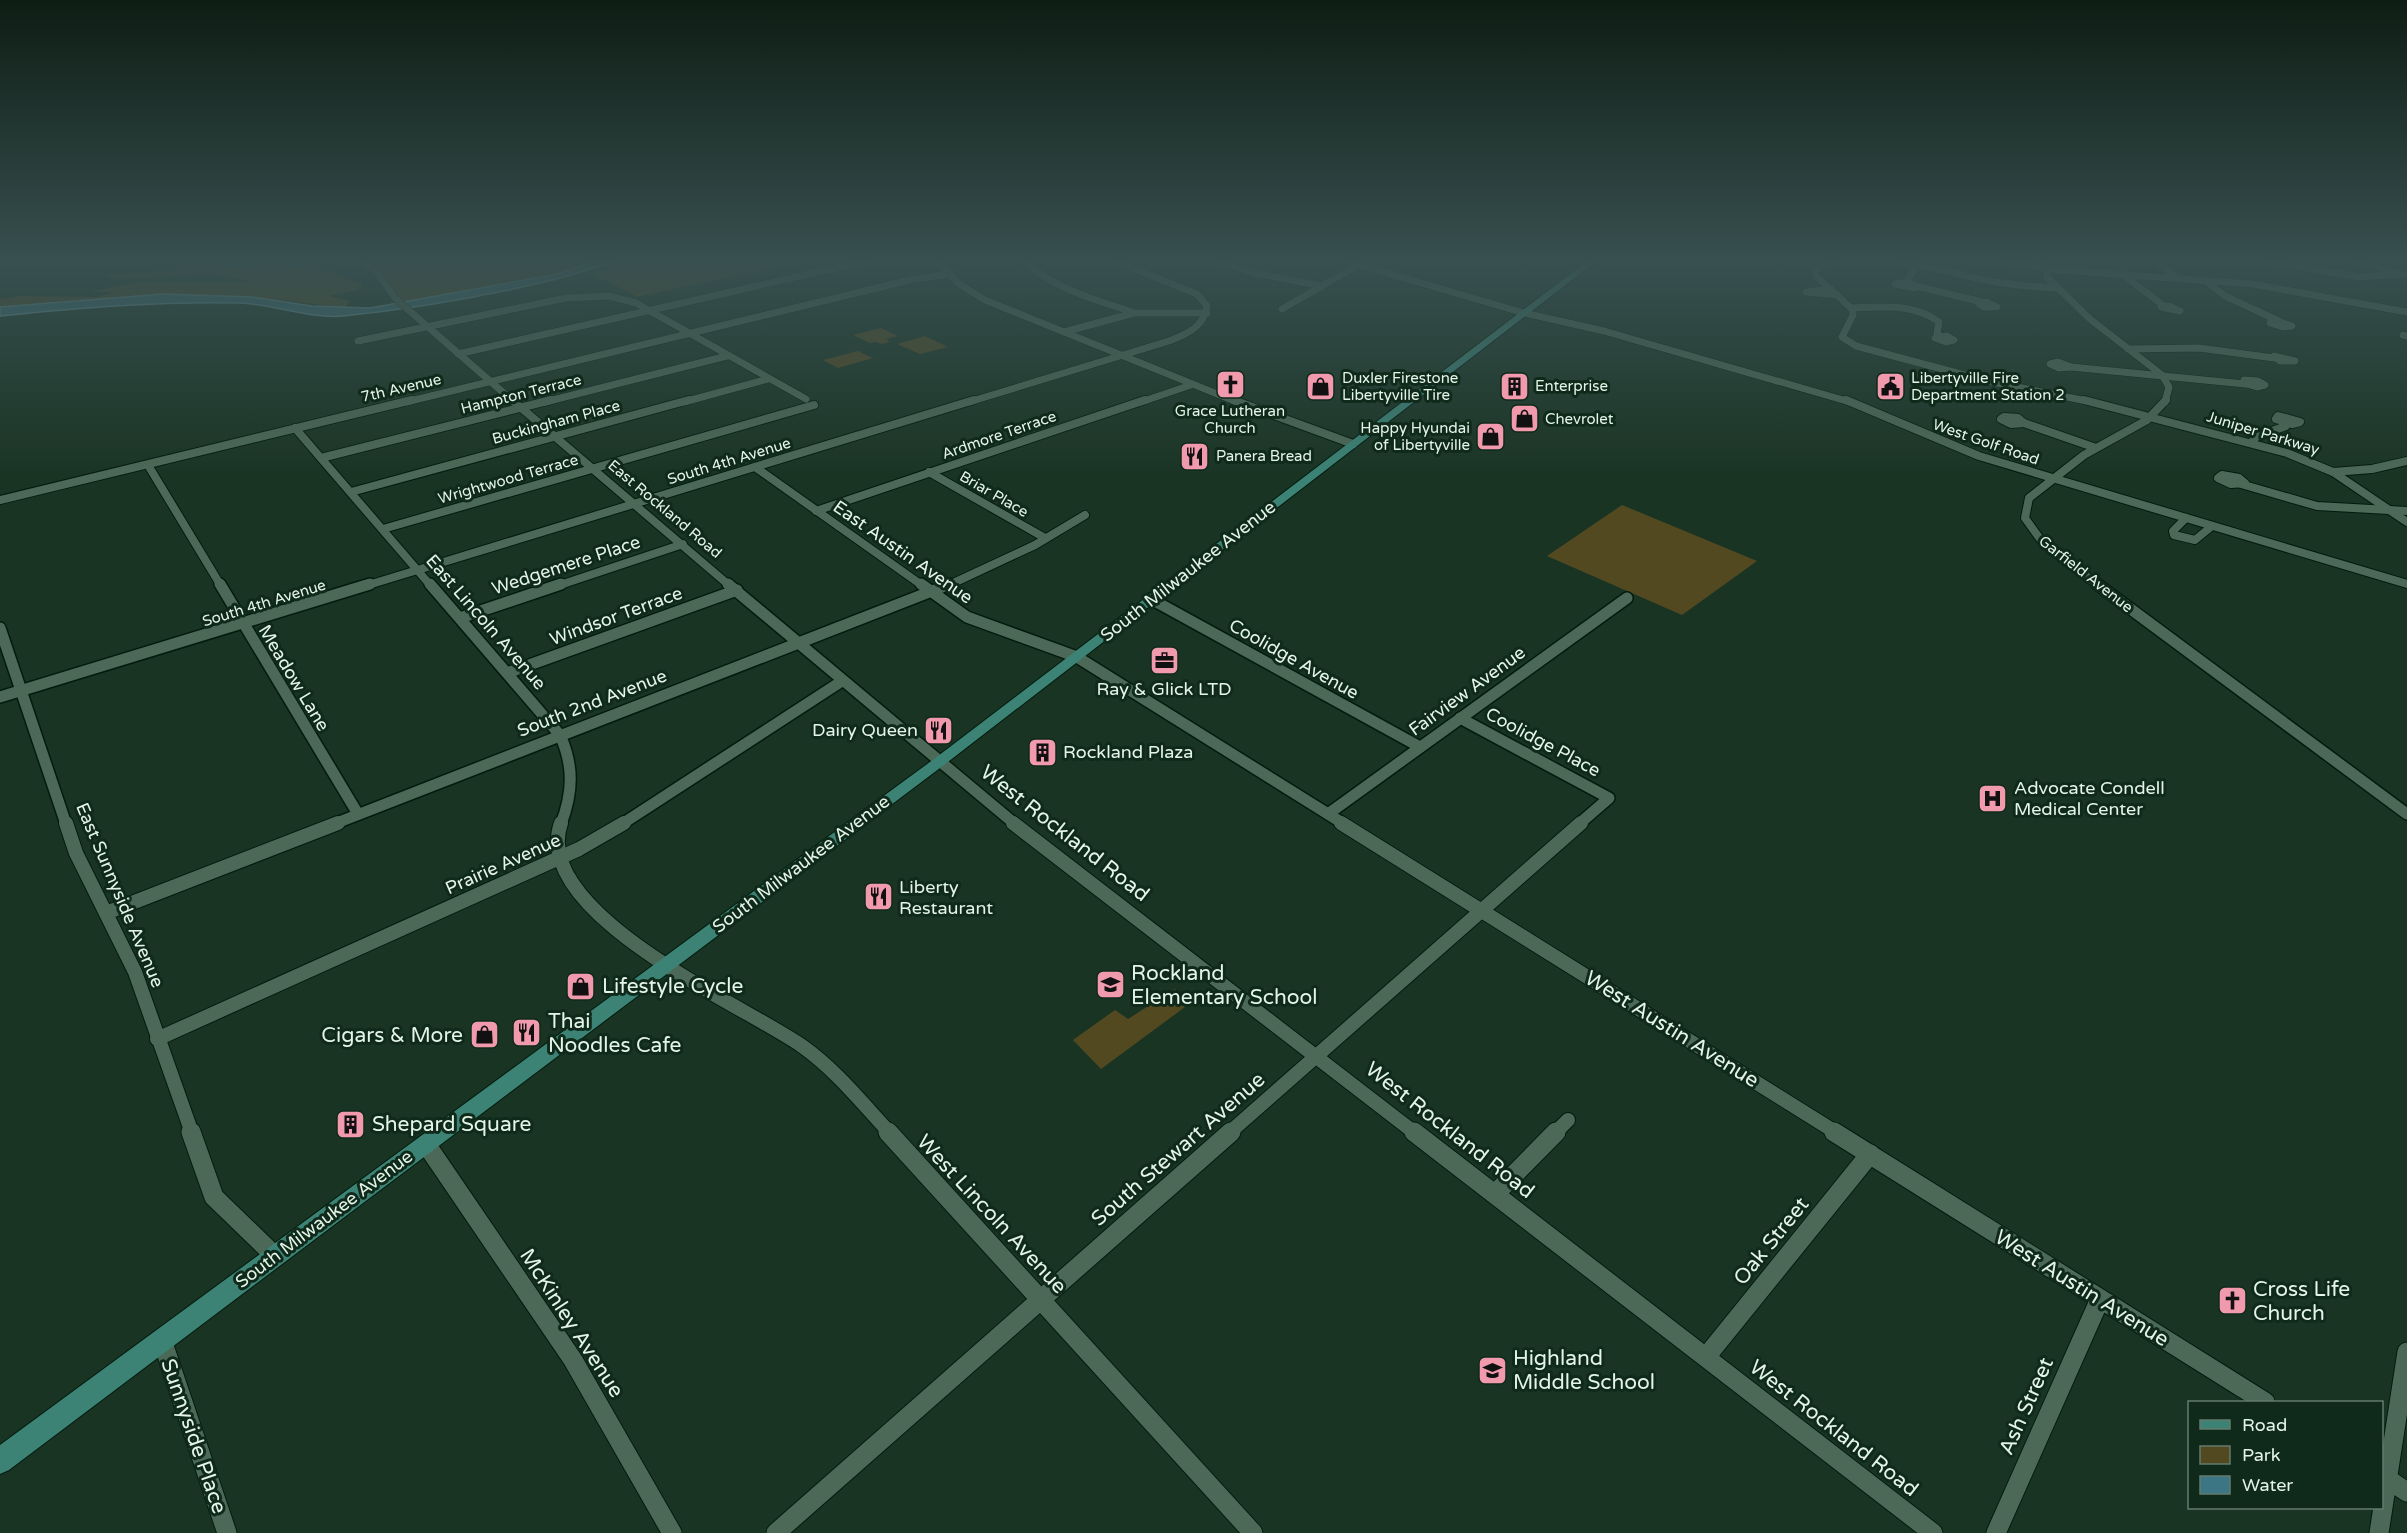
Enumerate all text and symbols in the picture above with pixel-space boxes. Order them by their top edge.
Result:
church icon: Grace Lutheran Church [1214,368,1246,400]
place label: Duxler Firestone Libertyville Tire [1342,369,1458,404]
place label: Libertyville Fire Department Station 2 [1911,369,2065,404]
street label: 7th Avenue [359,370,443,406]
street label: Hampton Terrace [459,370,583,418]
building icon: Enterprise [1498,370,1530,402]
shop icon: Duxler Firestone Libertyville Tire [1305,371,1337,403]
public building icon: Libertyville Fire Department Station 2 [1874,371,1906,403]
place label: Enterprise [1535,377,1608,395]
street label: Buckingham Place [490,396,622,448]
place label: Grace Lutheran Church [1175,402,1285,437]
shop icon: Chevrolet [1508,403,1540,435]
street label: Ardmore Terrace [939,407,1059,463]
street label: Juniper Parkway [2205,407,2321,459]
place label: Chevrolet [1545,410,1614,428]
street label: West Golf Road [1930,415,2042,469]
place label: Happy Hyundai of Libertyville [1360,419,1470,454]
shop icon: Happy Hyundai of Libertyville [1475,421,1507,453]
street label: South 4th Avenue [665,434,793,488]
restaurant icon: Panera Bread [1179,440,1211,472]
place label: Panera Bread [1216,447,1312,465]
street label: Wrightwood Terrace [436,450,580,508]
street label: East Rockland Road [604,456,726,562]
street label: Briar Place [956,467,1032,521]
street label: East Austin Avenue [829,495,977,609]
street label: South Milwaukee Avenue [1096,496,1280,646]
street label: Wedgemere Place [489,531,643,599]
street label: Garfield Avenue [2035,532,2137,616]
street label: East Lincoln Avenue [421,550,551,694]
street label: South 4th Avenue [200,576,328,630]
street label: Windsor Terrace [547,582,685,650]
street label: Coolidge Avenue [1225,614,1363,704]
street label: Meadow Lane [254,621,334,735]
street label: Fairview Avenue [1404,641,1530,741]
office icon: Ray & Glick LTD [1148,644,1180,676]
street label: South 2nd Avenue [514,664,670,742]
place label: Ray & Glick LTD [1096,678,1232,700]
street label: Coolidge Place [1482,702,1604,782]
restaurant icon: Dairy Queen [923,714,955,746]
place label: Dairy Queen [812,719,918,741]
building icon: Rockland Plaza [1026,736,1058,768]
place label: Rockland Plaza [1063,741,1193,763]
street label: West Rockland Road [975,760,1154,907]
place label: Advocate Condell Medical Center [2014,777,2165,820]
hospital icon: Advocate Condell Medical Center [1977,782,2009,814]
street label: South Milwaukee Avenue [708,790,894,938]
street label: East Sunnyside Avenue [71,799,169,991]
street label: Prairie Avenue [442,829,564,899]
place label: Liberty Restaurant [899,876,993,919]
restaurant icon: Liberty Restaurant [862,881,894,913]
place label: Rockland Elementary School [1131,961,1318,1010]
street label: West Austin Avenue [1580,966,1763,1093]
school or university icon: Rockland Elementary School [1094,969,1126,1001]
shop icon: Lifestyle Cycle [565,970,597,1002]
place label: Lifestyle Cycle [602,974,743,999]
place label: Thai Noodles Cafe [548,1009,682,1058]
restaurant icon: Thai Noodles Cafe [511,1017,543,1049]
shop icon: Cigars & More [468,1019,500,1051]
place label: Cigars & More [321,1023,463,1048]
street label: West Rockland Road [1360,1057,1539,1204]
street label: South Stewart Avenue [1086,1067,1270,1232]
building icon: Shepard Square [335,1108,367,1140]
place label: Shepard Square [372,1112,531,1137]
street label: West Lincoln Avenue [911,1130,1072,1299]
street label: South Milwaukee Avenue [231,1145,417,1293]
street label: Oak Street [1728,1192,1814,1290]
street label: West Austin Avenue [1990,1225,2173,1352]
street label: McKinley Avenue [514,1244,629,1402]
place label: Cross Life Church [2253,1277,2350,1326]
church icon: Cross Life Church [2216,1285,2248,1317]
place label: Highland Middle School [1513,1346,1655,1395]
school or university icon: Highland Middle School [1476,1354,1508,1386]
street label: Ash Street [1994,1354,2059,1459]
street label: Sunnyside Place [155,1355,232,1517]
street label: West Rockland Road [1744,1355,1923,1502]
legend [2188,1401,2383,1509]
text: Road [2242,1414,2287,1436]
text: Park [2242,1444,2281,1466]
text: Water [2242,1474,2293,1496]

